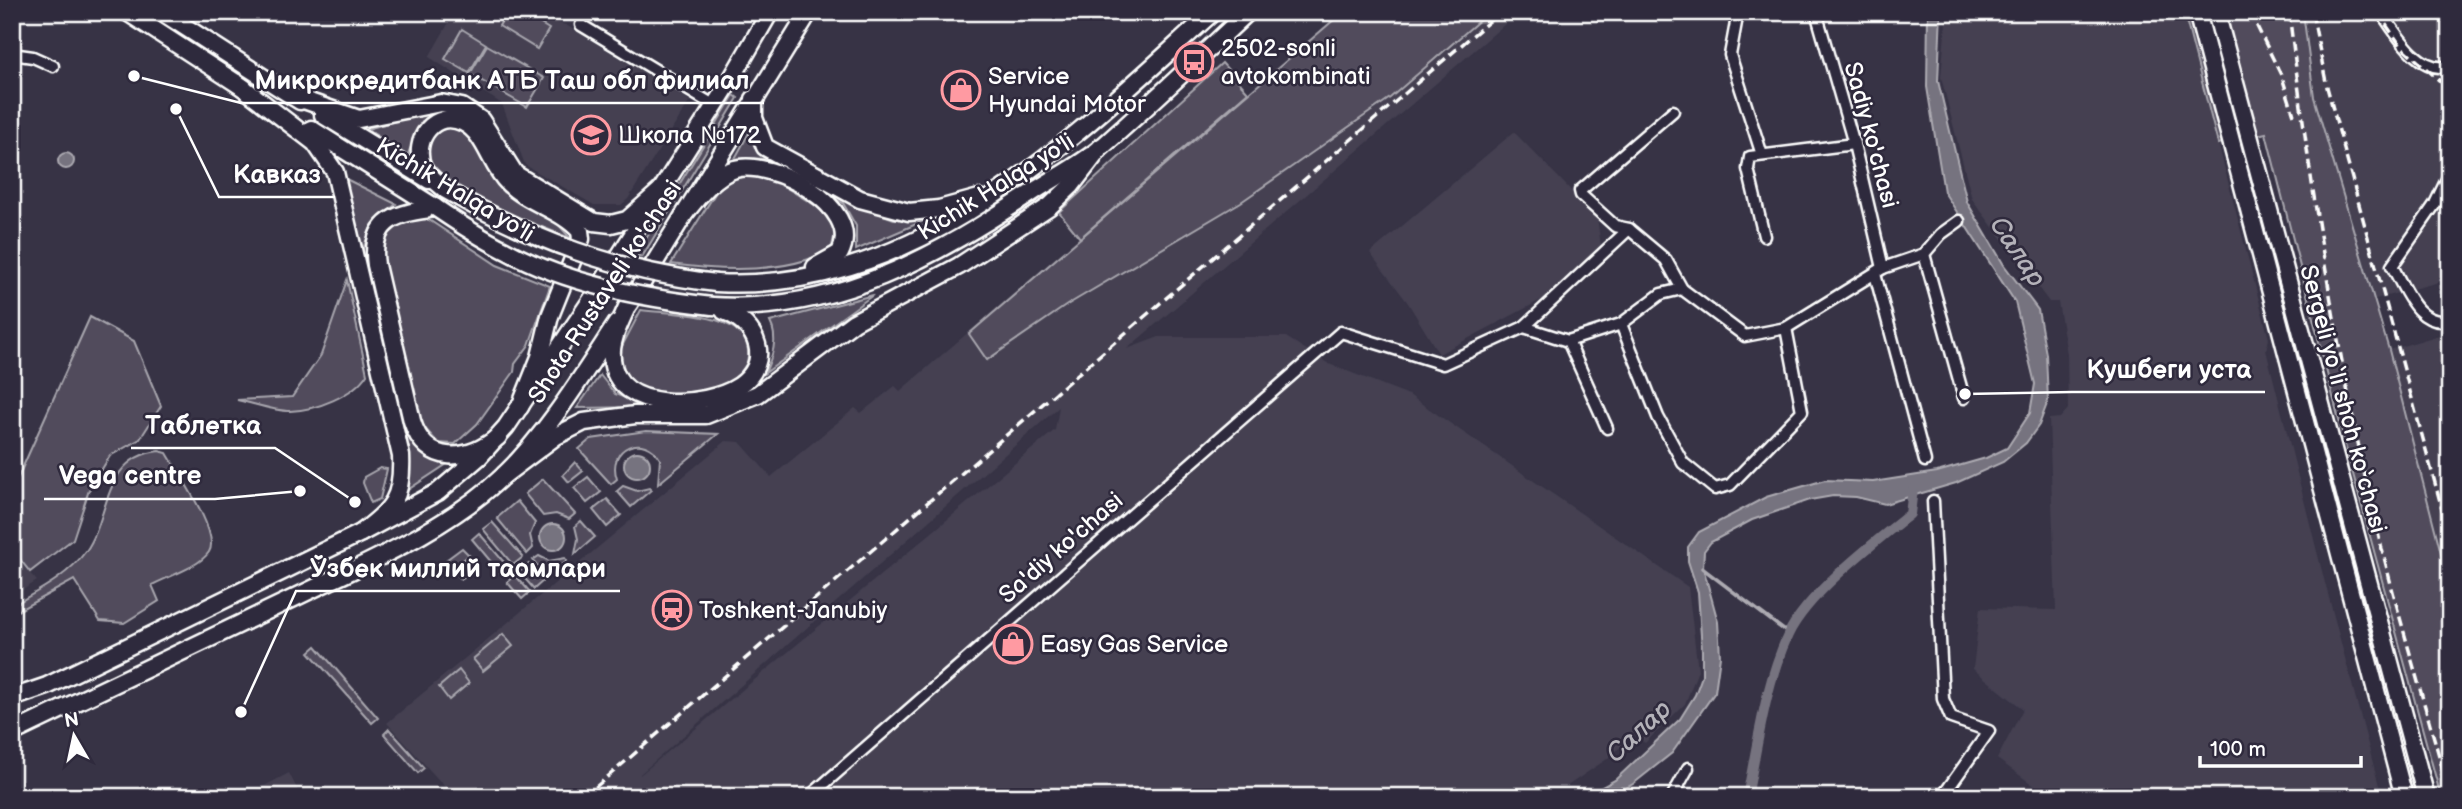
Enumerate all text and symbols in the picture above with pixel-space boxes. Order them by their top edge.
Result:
place label: 2502-sonli avtokombinati [1221,34,1371,91]
bus stop icon: 2502-sonli avtokombinati [1173,41,1215,83]
callout: Микрокредитбанк АТБ Таш обл филиал [241,56,764,103]
street label: Sadiy ko'chasi [1838,59,1904,211]
place label: Service Hyundai Motor [988,62,1146,119]
text: Микрокредитбанк АТБ Таш обл филиал [255,66,750,97]
shop icon: Service Hyundai Motor [940,69,982,111]
school or university icon: Школа №172 [570,114,612,156]
place label: Школа №172 [618,121,761,150]
street label: Kichik Halqa yo'li [912,127,1080,247]
street label: Kichik Halqa yo'li [371,131,539,249]
callout: Кавказ [219,150,335,197]
text: Кавказ [233,160,321,191]
street label: Shota Rustaveli ko'chasi [522,175,688,409]
water label: Салар [1982,211,2052,293]
street label: Sergeli yo‘li shoh ko‘chasi [2293,262,2393,536]
callout: Кушбеги уста [2072,345,2265,392]
text: Кушбеги уста [2087,355,2252,386]
callout: Таблетка [131,401,275,448]
text: Таблетка [145,411,262,442]
callout: Vega centre [44,452,215,499]
text: Vega centre [59,461,201,492]
street label: Sa'diy ko'chasi [993,486,1129,610]
callout: Ўзбек миллий таомлари [296,544,620,591]
text: Ўзбек миллий таомлари [310,554,606,585]
station icon: Toshkent-Janubiy [651,589,693,631]
place label: Toshkent-Janubiy [699,596,888,625]
shop icon: Easy Gas Service [992,623,1034,665]
place label: Easy Gas Service [1040,630,1228,659]
water label: Салар [1600,694,1678,770]
north arrow [38,700,108,770]
text: N [63,708,80,733]
scale bar [2200,725,2360,769]
text: 100 m [2210,737,2266,762]

